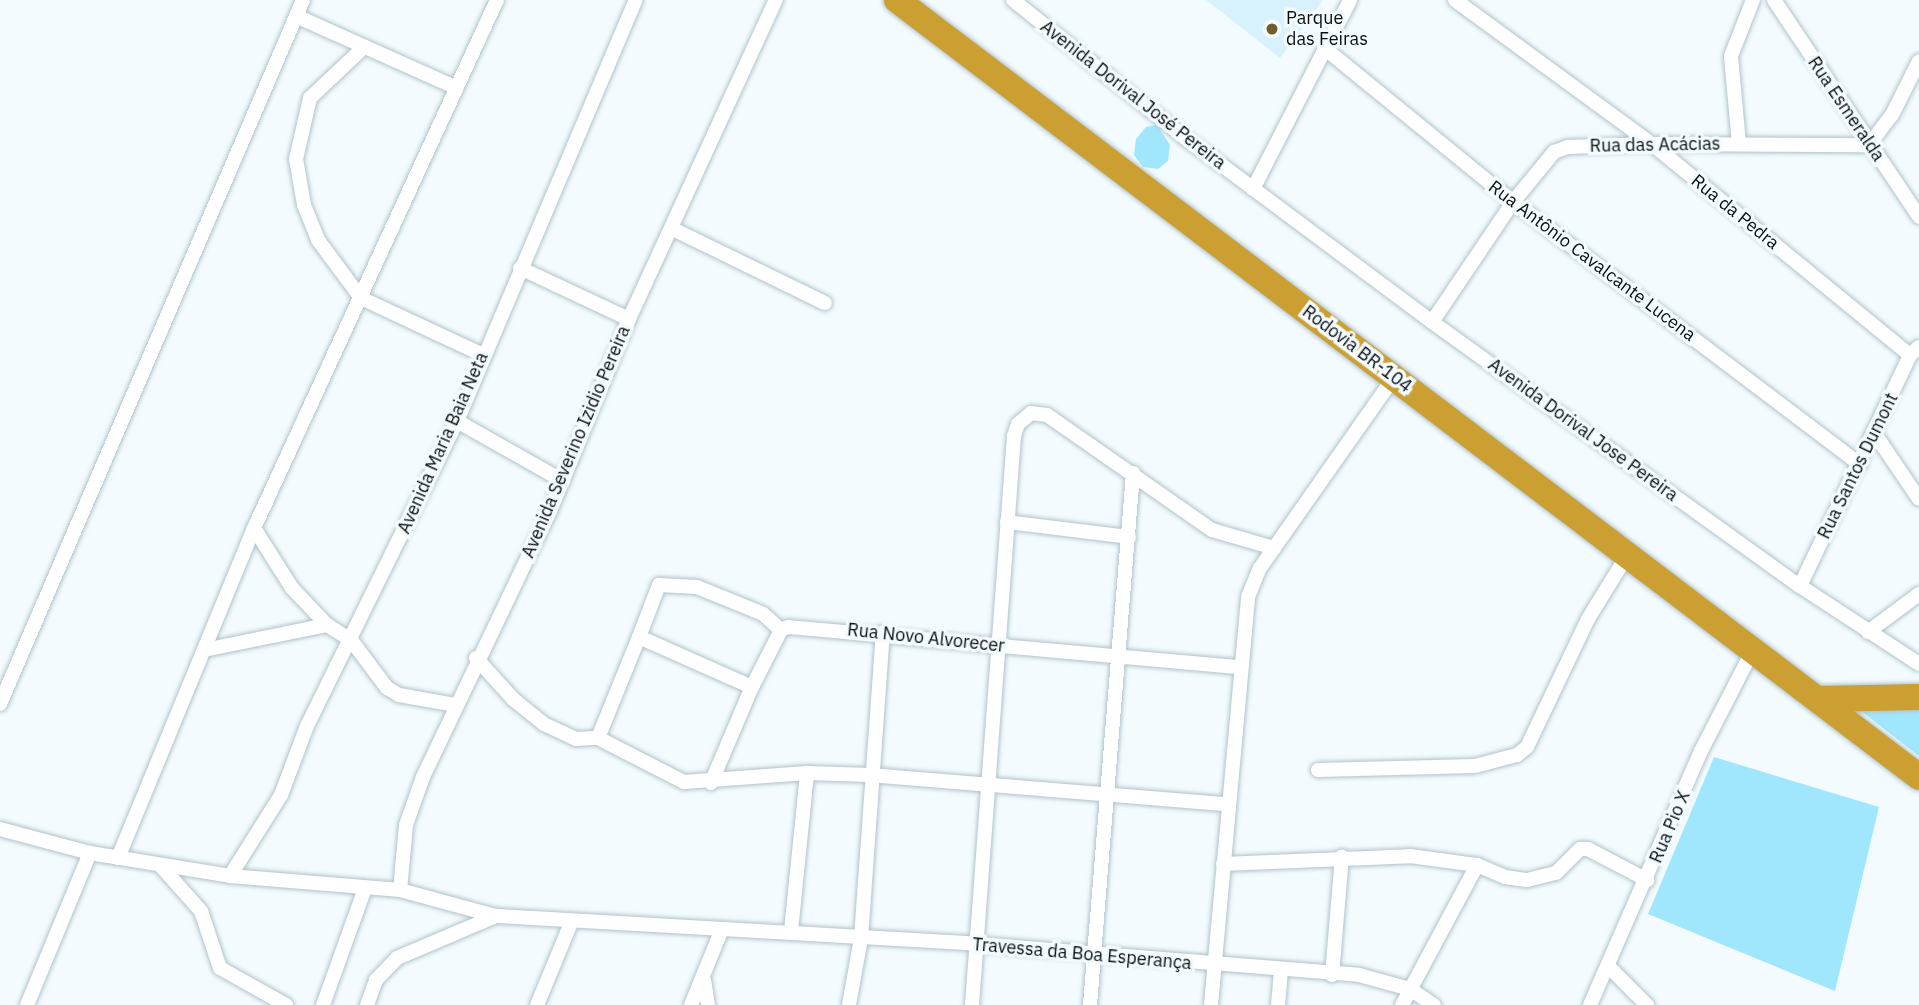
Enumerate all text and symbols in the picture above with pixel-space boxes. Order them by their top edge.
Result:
place label: Parque das Feiras [1286,8,1368,50]
street label: Avenida Dorival José Pereira [1036,16,1230,174]
marker: Parque das Feiras [1264,21,1280,37]
street label: Rua Esmeralda [1803,53,1889,165]
street label: Rua das Acácias [1589,133,1721,157]
street label: Rua da Pedra [1687,170,1783,254]
street label: Rua Antônio Cavalcante Lucena [1484,176,1700,346]
street label: Rodovia BR-104 [1298,301,1416,397]
street label: Avenida Severino Izidio Pereira [517,323,635,561]
street label: Avenida Maria Baia Neta [393,349,493,537]
street label: Avenida Dorival Jose Pereira [1484,354,1682,506]
street label: Rua Santos Dumont [1813,389,1903,543]
street label: Rua Novo Alvorecer [846,619,1006,657]
street label: Rua Pio X [1645,788,1695,866]
street label: Travessa da Boa Esperança [971,934,1193,974]

